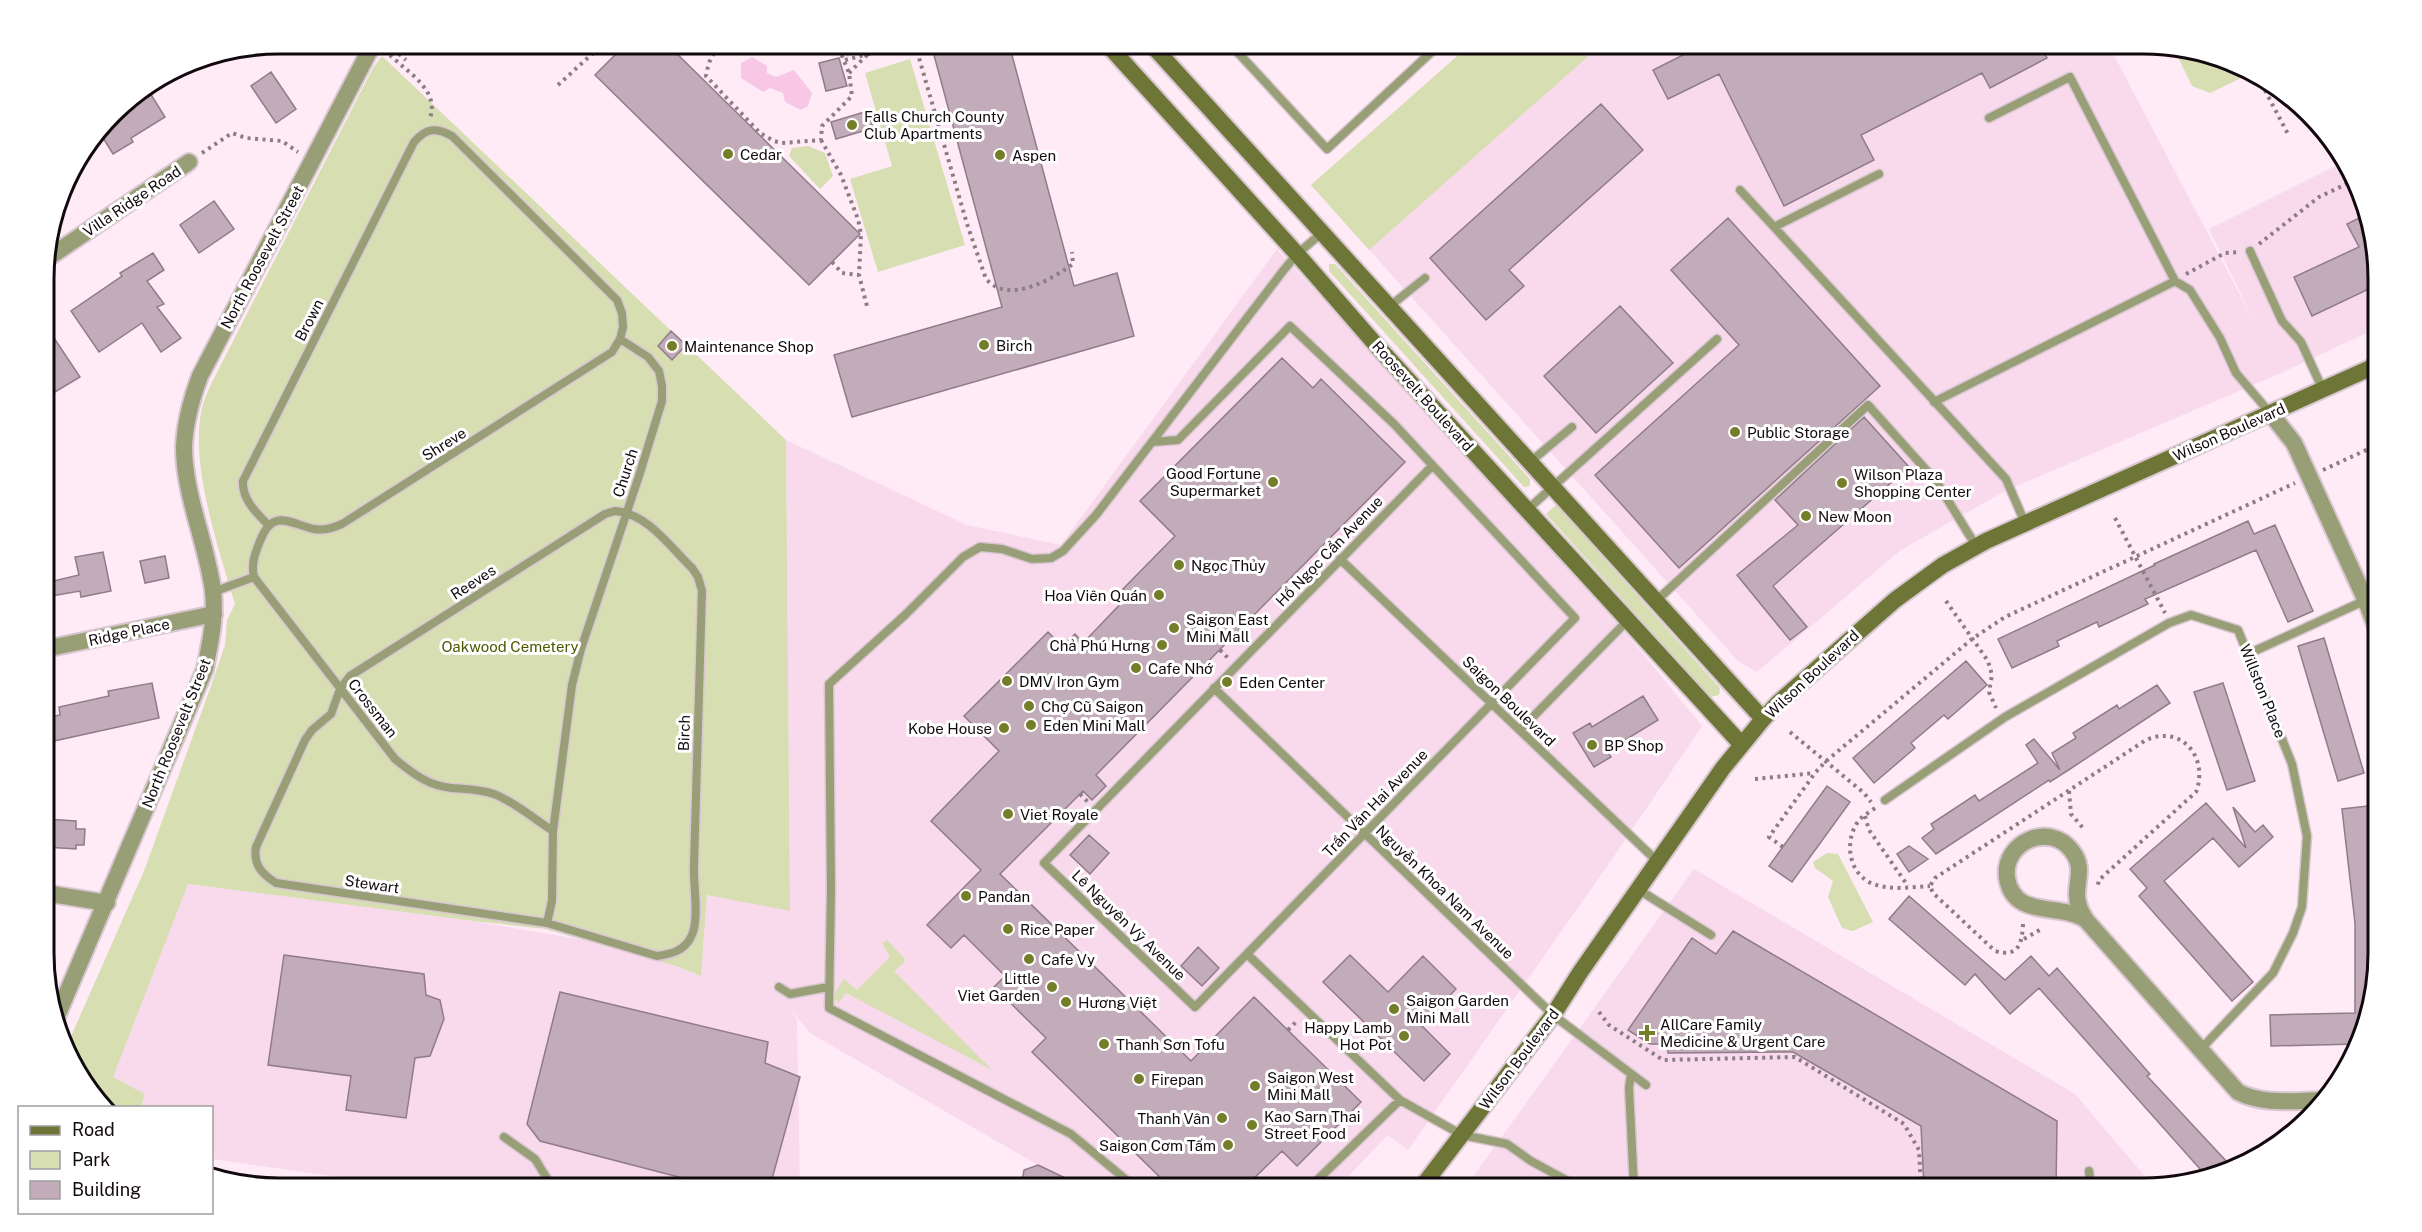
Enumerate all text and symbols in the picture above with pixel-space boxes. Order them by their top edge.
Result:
place label: Falls Church County Club Apartments [864,108,1005,142]
marker: Falls Church County Club Apartments [845,118,859,132]
place label: Cedar [740,146,782,163]
marker: Cedar [721,147,735,161]
place label: Aspen [1012,147,1056,164]
marker: Aspen [993,148,1007,162]
street label: Villa Ridge Road [80,162,184,240]
street label: North Roosevelt Street [217,183,307,331]
street label: Brown [291,296,327,344]
place label: Birch [996,337,1032,354]
street label: Roosevelt Boulevard [1369,337,1477,455]
place label: Maintenance Shop [684,338,814,355]
marker: Birch [977,338,991,352]
marker: Maintenance Shop [665,339,679,353]
street label: Wilson Boulevard [2170,400,2288,464]
street label: Shreve [419,424,469,464]
place label: Public Storage [1747,424,1849,441]
marker: Public Storage [1728,425,1742,439]
street label: Church [609,446,641,500]
place label: Good Fortune Supermarket [1166,465,1261,499]
place label: Wilson Plaza Shopping Center [1854,466,1972,500]
marker: Good Fortune Supermarket [1266,475,1280,489]
marker: Wilson Plaza Shopping Center [1835,476,1849,490]
street label: Hồ Ngọc Cẩn Avenue [1272,492,1386,610]
place label: New Moon [1818,508,1892,525]
marker: New Moon [1799,509,1813,523]
place label: Ngọc Thủy [1191,557,1266,574]
marker: Ngọc Thủy [1172,558,1186,572]
street label: Reeves [447,561,499,603]
place label: Hoa Viên Quán [1044,587,1147,604]
marker: Hoa Viên Quán [1152,588,1166,602]
place label: Saigon East Mini Mall [1186,611,1269,645]
street label: Ridge Place [87,615,171,649]
marker: Saigon East Mini Mall [1167,621,1181,635]
street label: Wilson Boulevard [1762,626,1862,722]
place label: Chả Phú Hưng [1049,637,1150,654]
park label: Oakwood Cemetery [441,638,579,655]
marker: Chả Phú Hưng [1155,638,1169,652]
street label: Willston Place [2236,642,2290,740]
street label: Saigon Boulevard [1459,652,1559,750]
street label: North Roosevelt Street [138,656,214,810]
place label: Cafe Nhớ [1148,660,1213,677]
marker: Cafe Nhớ [1129,661,1143,675]
place label: DMV Iron Gym [1019,673,1119,690]
marker: DMV Iron Gym [1000,674,1014,688]
place label: Eden Center [1239,674,1325,691]
street label: Crossman [345,675,401,741]
marker: Eden Center [1220,675,1234,689]
place label: Chợ Cũ Saigon [1041,698,1144,715]
marker: Chợ Cũ Saigon [1022,699,1036,713]
street label: Birch [675,715,693,751]
place label: Eden Mini Mall [1043,717,1145,734]
marker: Eden Mini Mall [1024,718,1038,732]
place label: Kobe House [908,720,992,737]
marker: Kobe House [997,721,1011,735]
place label: BP Shop [1604,737,1664,754]
marker: BP Shop [1585,738,1599,752]
street label: Trần Văn Hai Avenue [1319,746,1431,860]
place label: Viet Royale [1020,806,1099,823]
marker: Viet Royale [1001,807,1015,821]
street label: Nguyễn Khoa Nam Avenue [1373,822,1517,962]
street label: Lê Nguyên Vỹ Avenue [1069,866,1189,984]
street label: Stewart [344,872,401,896]
place label: Pandan [978,888,1030,905]
marker: Pandan [959,889,973,903]
place label: Rice Paper [1020,921,1095,938]
marker: Rice Paper [1001,922,1015,936]
place label: Cafe Vy [1041,951,1095,968]
marker: Cafe Vy [1022,952,1036,966]
place label: Little Viet Garden [957,970,1040,1004]
marker: Little Viet Garden [1045,980,1059,994]
place label: Saigon Garden Mini Mall [1406,992,1509,1026]
place label: Hương Việt [1078,994,1157,1011]
marker: Hương Việt [1059,995,1073,1009]
marker: Saigon Garden Mini Mall [1387,1002,1401,1016]
street label: Wilson Boulevard [1476,1006,1562,1112]
place label: AllCare Family Medicine & Urgent Care [1660,1016,1826,1050]
place label: Happy Lamb Hot Pot [1304,1019,1392,1053]
marker: AllCare Family Medicine & Urgent Care [1638,1024,1656,1042]
marker: Happy Lamb Hot Pot [1397,1029,1411,1043]
place label: Thanh Sơn Tofu [1116,1036,1225,1053]
marker: Thanh Sơn Tofu [1097,1037,1111,1051]
place label: Saigon West Mini Mall [1267,1069,1354,1103]
place label: Firepan [1151,1071,1204,1088]
marker: Firepan [1132,1072,1146,1086]
marker: Saigon West Mini Mall [1248,1079,1262,1093]
legend [18,1106,213,1214]
place label: Kao Sarn Thai Street Food [1264,1108,1360,1142]
place label: Thanh Vân [1137,1110,1210,1127]
marker: Thanh Vân [1215,1111,1229,1125]
marker: Kao Sarn Thai Street Food [1245,1118,1259,1132]
text: Road [72,1119,115,1140]
place label: Saigon Cơm Tấm [1099,1137,1216,1154]
marker: Saigon Cơm Tấm [1221,1138,1235,1152]
text: Park [72,1149,110,1170]
text: Building [72,1179,141,1200]

